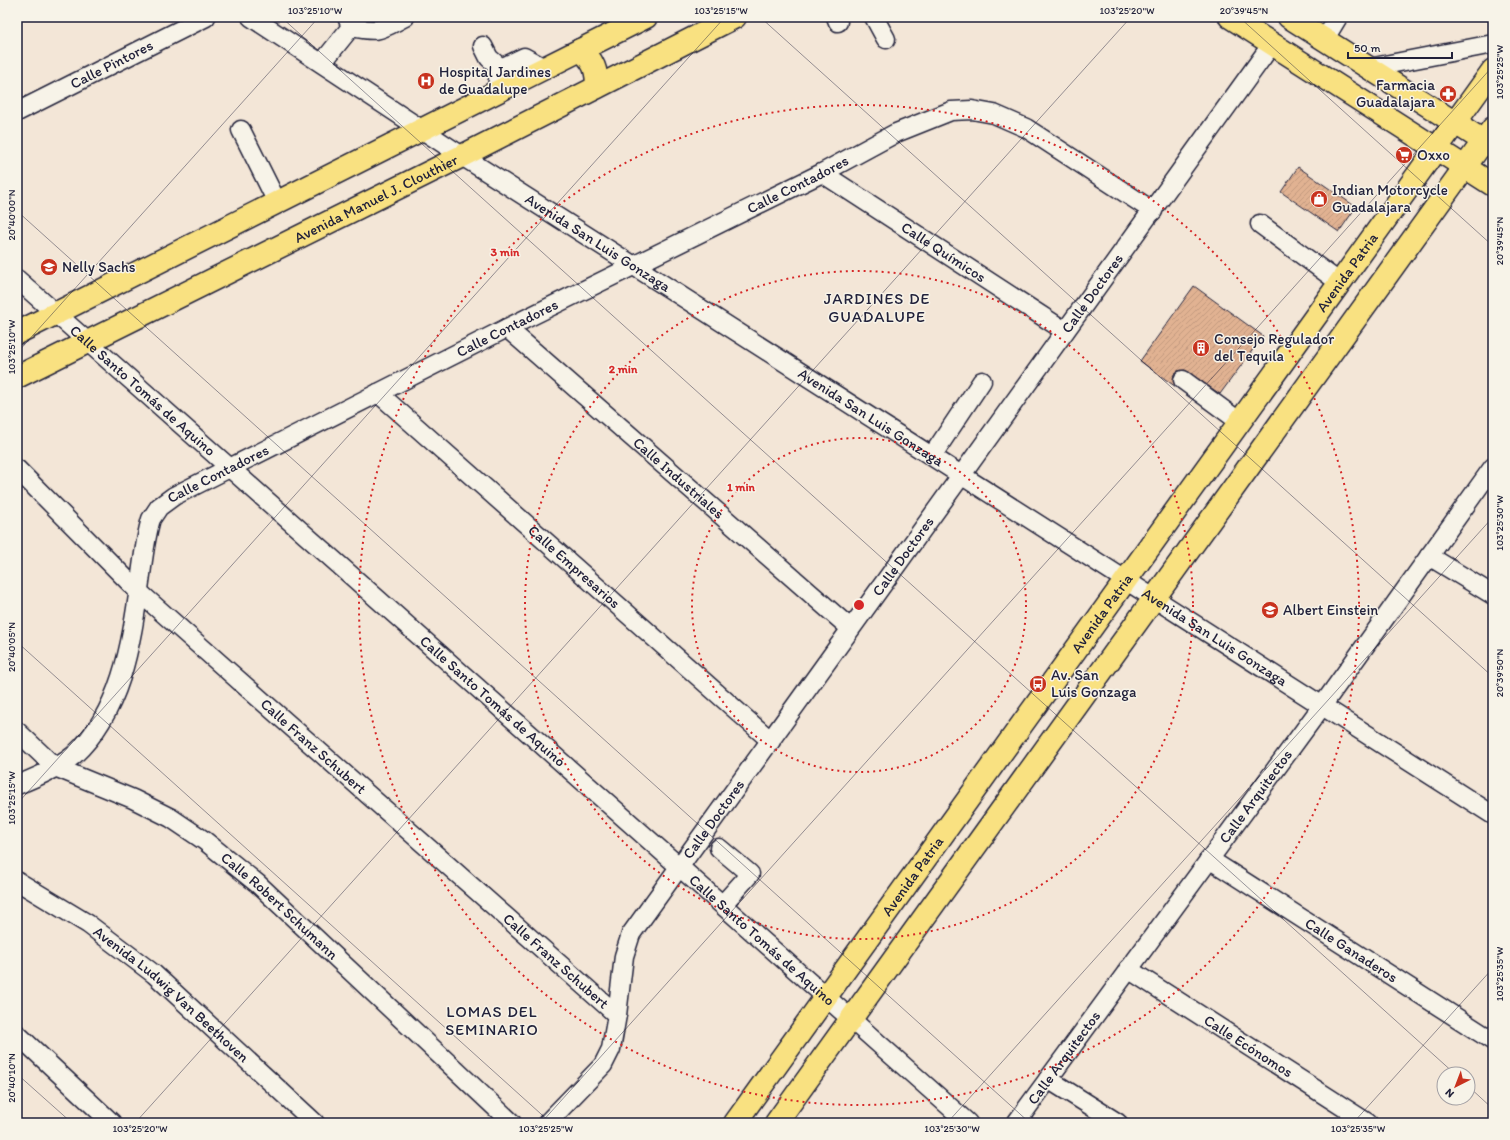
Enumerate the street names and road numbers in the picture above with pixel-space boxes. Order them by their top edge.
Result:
street label: Calle Pintores [67,36,156,93]
street label: Avenida Manuel J. Clouthier [291,150,461,247]
street label: Calle Contadores [744,151,852,217]
street label: Avenida San Luis Gonzaga [522,190,674,296]
street label: Calle Químicos [898,218,990,286]
street label: Avenida Patria [1313,229,1382,316]
street label: Calle Doctores [1058,250,1127,337]
street label: Calle Contadores [453,295,561,361]
street label: Calle Santo Tomás de Aquino [66,321,219,460]
street label: Avenida San Luis Gonzaga [795,364,947,471]
street label: Calle Industriales [629,433,728,523]
street label: Calle Contadores [163,441,272,507]
street label: Calle Doctores [868,513,938,600]
street label: Calle Empresarios [524,521,624,612]
street label: Avenida Patria [1067,570,1137,657]
street label: Avenida San Luis Gonzaga [1139,584,1291,690]
street label: Calle Santo Tomás de Aquino [416,632,569,770]
street label: Calle Franz Schubert [257,695,370,798]
street label: Calle Arquitectos [1215,746,1296,847]
street label: Calle Doctores [679,776,748,862]
street label: Avenida Patria [878,833,947,919]
street label: Calle Robert Schumann [217,848,342,964]
street label: Calle Santo Tomás de Aquino [685,871,838,1009]
street label: Calle Franz Schubert [499,909,613,1013]
street label: Calle Ganaderos [1302,914,1401,987]
street label: Avenida Ludwig Van Beethoven [90,922,253,1066]
street label: Calle Arquitectos [1024,1007,1104,1108]
street label: Calle Ecónomos [1200,1011,1296,1082]

